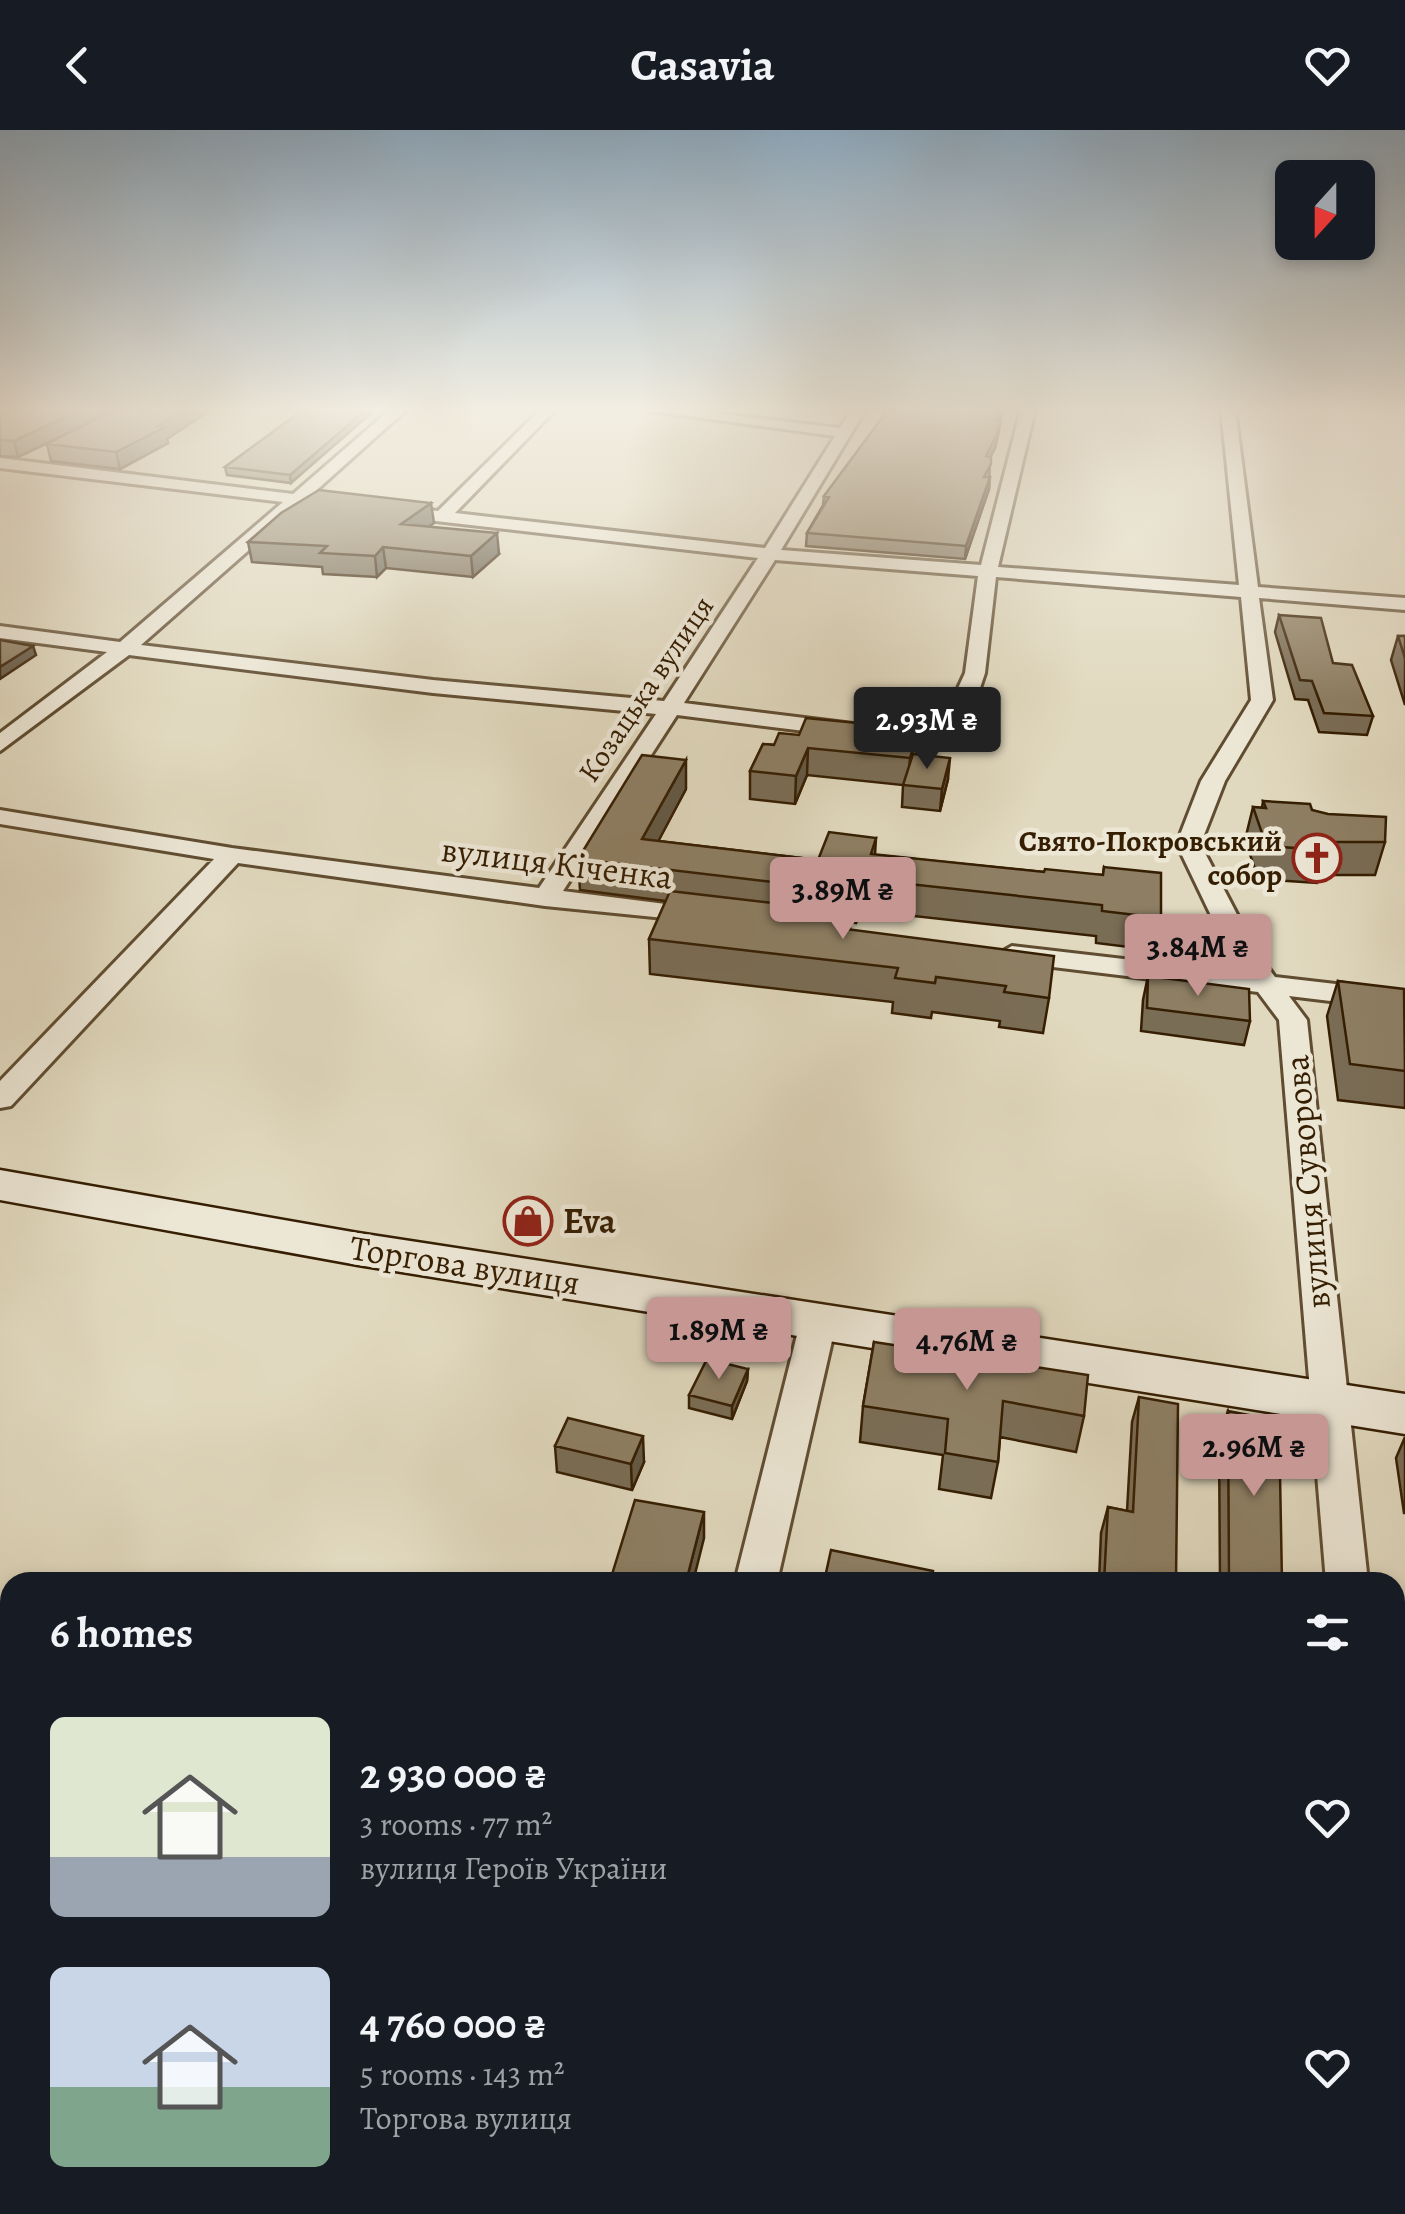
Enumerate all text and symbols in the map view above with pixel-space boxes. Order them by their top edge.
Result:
text: Casavia [630,34,775,96]
icon: back [50,38,105,93]
icon: heart [1300,38,1355,93]
north arrow [1275,160,1375,260]
map controls [1275,160,1375,260]
street label: Козацька вулиця [569,588,723,790]
pin: 2.93M ₴ [835,687,1019,772]
text: 2.93M ₴ [876,697,978,741]
place label: Свято-Покровський собор [1019,821,1282,895]
street label: вулиця Кіченка [439,825,675,901]
church icon: Свято-Покровський собор [1291,832,1343,884]
pin: 3.89M ₴ [751,857,935,942]
text: 3.89M ₴ [792,867,894,911]
pin: 3.84M ₴ [1106,914,1290,999]
text: 3.84M ₴ [1147,924,1249,968]
street label: вулиця Суворова [1272,1053,1342,1311]
shop icon: Eva [502,1195,554,1247]
place label: Eva [563,1197,616,1245]
street label: Торгова вулиця [347,1223,583,1307]
pin: 1.89M ₴ [627,1297,811,1382]
text: 1.89M ₴ [669,1307,769,1351]
pin: 4.76M ₴ [875,1308,1059,1393]
text: 4.76M ₴ [916,1318,1018,1362]
pin: 2.96M ₴ [1162,1414,1346,1499]
text: 2.96M ₴ [1202,1424,1306,1468]
text: 6 homes [50,1604,193,1661]
icon: filters [1300,1605,1355,1660]
text: 2 930 000 ₴ [360,1745,547,1802]
icon: home [130,1757,250,1877]
icon: heart [1300,1790,1355,1845]
text: 3 rooms · 77 m² [360,1802,552,1846]
text: вулиця Героїв України [360,1846,667,1890]
text: 4 760 000 ₴ [360,1995,546,2052]
icon: home [130,2007,250,2127]
icon: heart [1300,2040,1355,2095]
text: 5 rooms · 143 m² [360,2052,565,2096]
text: Торгова вулиця [360,2096,572,2140]

